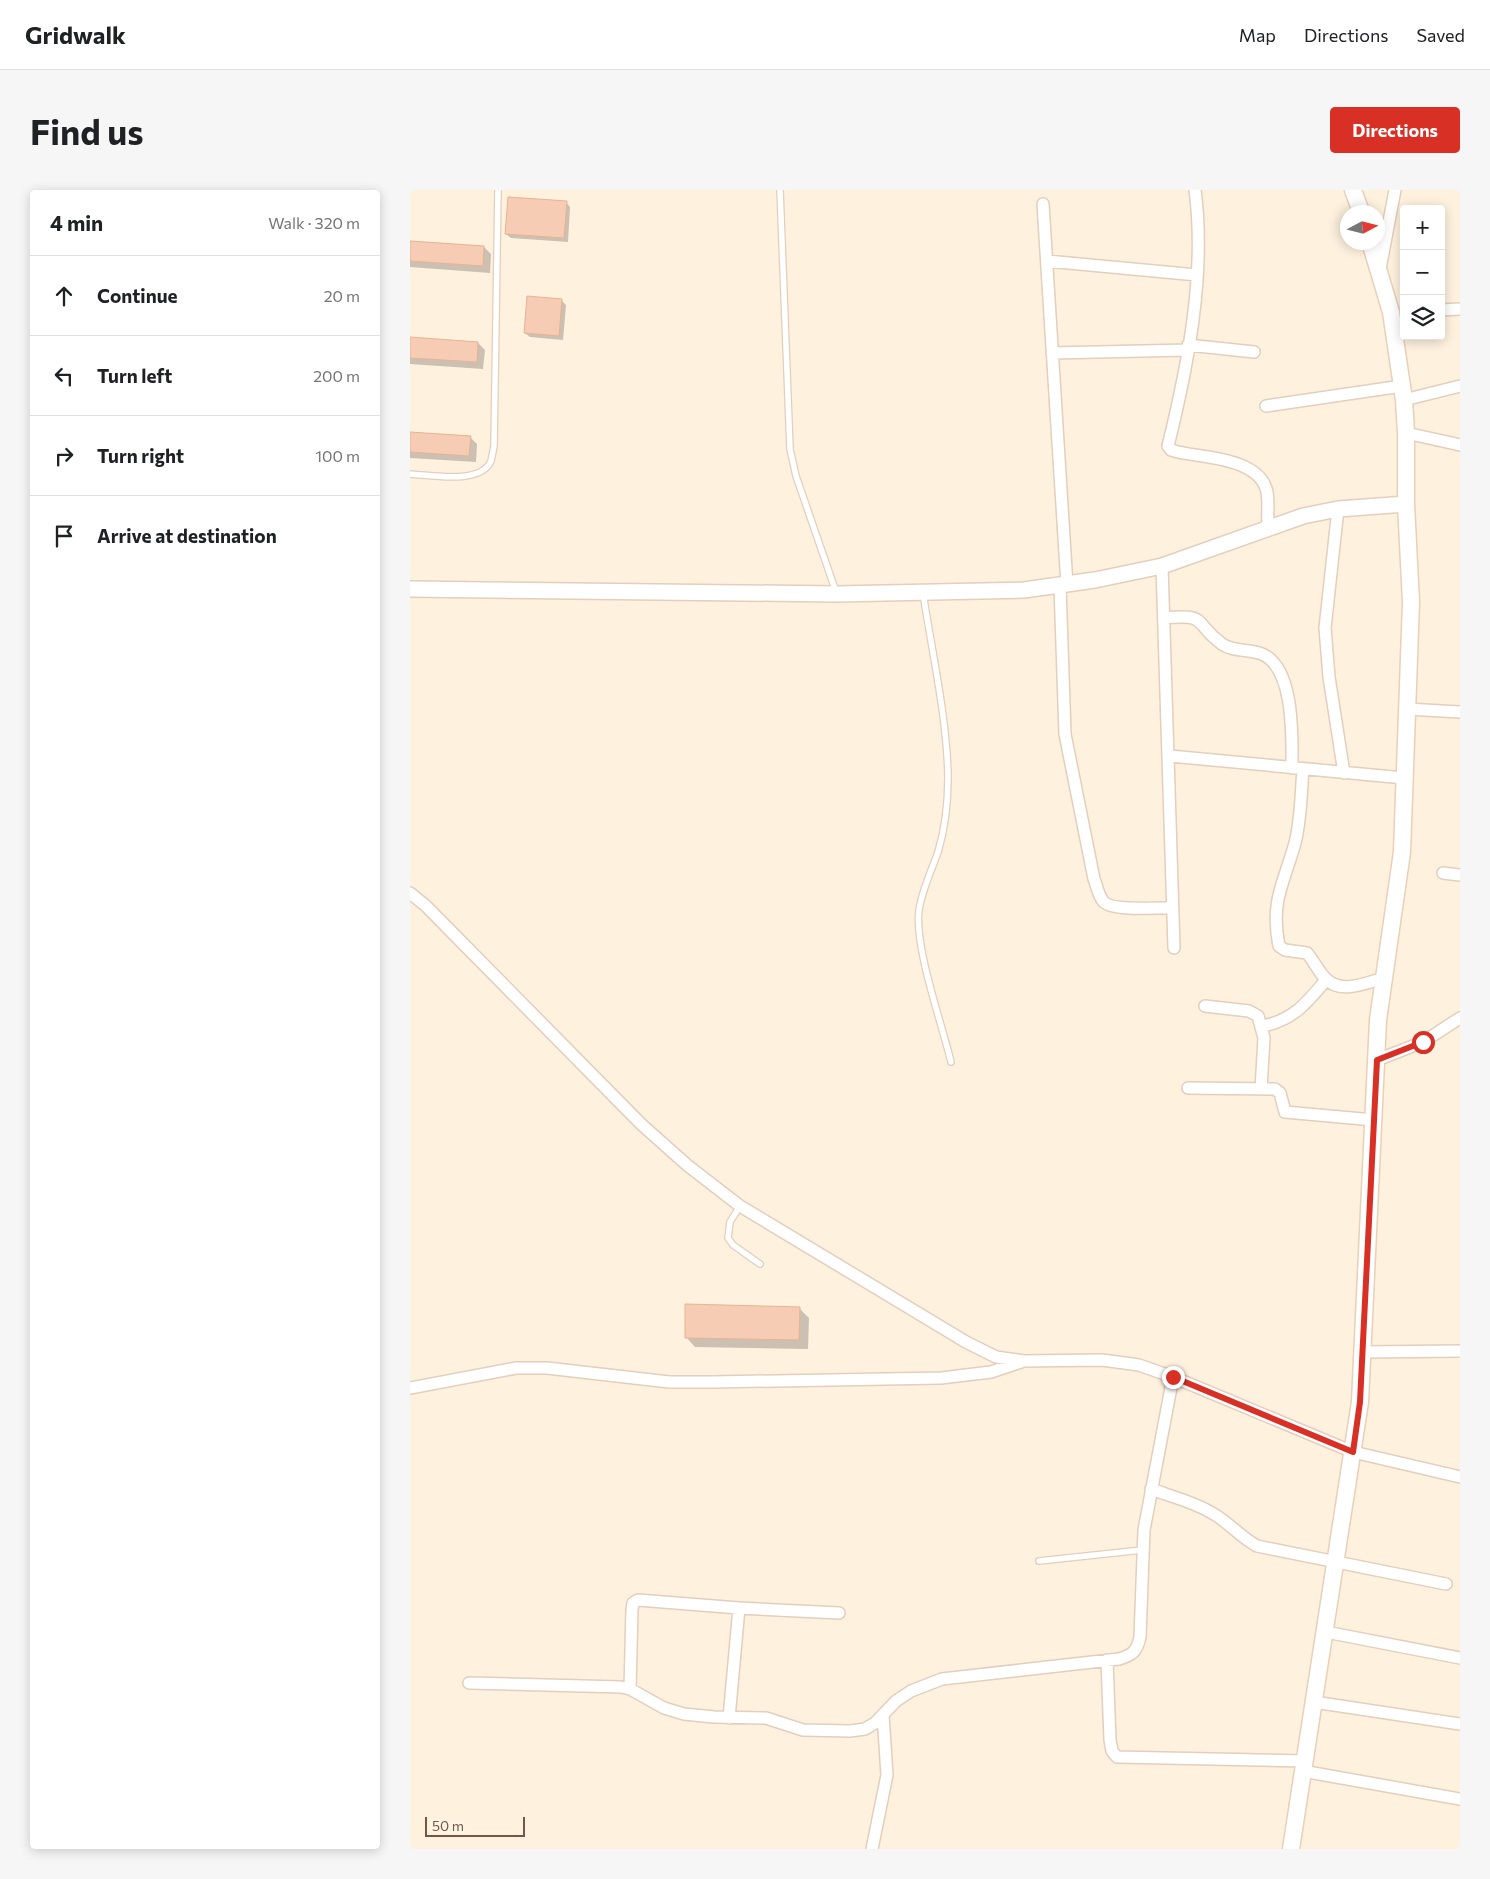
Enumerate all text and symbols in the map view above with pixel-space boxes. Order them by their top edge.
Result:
text: Gridwalk [25,20,126,49]
text: Map [1239,24,1276,46]
text: Directions [1304,24,1388,46]
text: Saved [1416,24,1465,46]
button: Directions [1330,107,1460,153]
text: Find us [30,109,144,152]
north arrow [1340,205,1385,250]
map controls [1400,205,1445,340]
button: + [1400,205,1445,250]
text: 4 min [50,210,103,235]
text: Walk · 320 m [268,213,360,232]
button: − [1400,250,1445,295]
icon: ahead [50,282,78,310]
text: Continue [97,284,177,307]
text: 20 m [324,286,360,305]
button: layers [1400,295,1445,340]
icon: left [50,362,78,390]
text: Turn left [97,364,172,387]
text: 200 m [313,366,360,385]
icon: right [50,442,78,470]
text: Turn right [97,444,184,467]
text: 100 m [315,446,360,465]
icon: arrive [50,522,78,550]
text: Arrive at destination [97,524,277,547]
route start [1412,1031,1435,1054]
route end [1162,1366,1185,1389]
scale bar [425,1814,525,1837]
text: 50 m [432,1817,464,1834]

